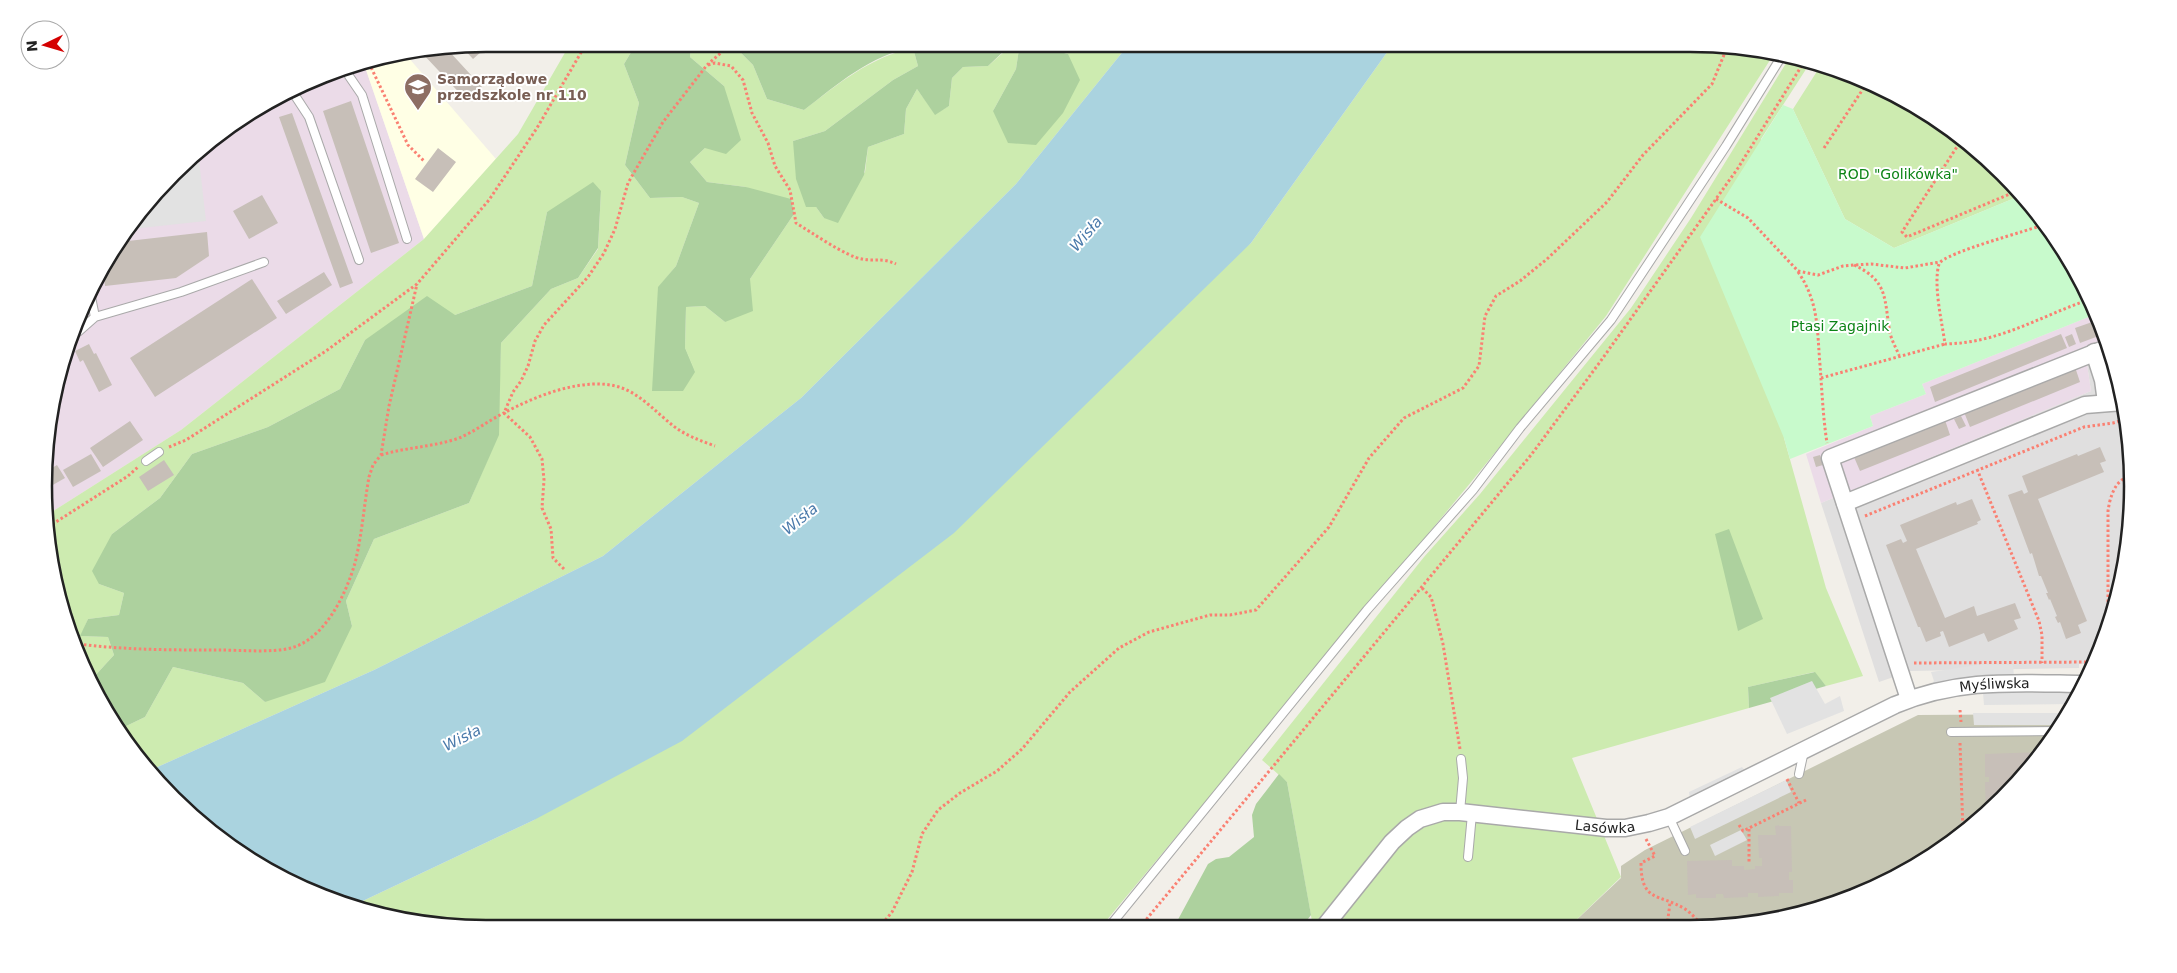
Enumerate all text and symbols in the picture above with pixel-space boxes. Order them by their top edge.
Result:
north arrow [20,20,70,70]
text: N [24,40,41,53]
place label: Samorządowe przedszkole nr 110 [437,71,587,103]
school or university icon: Samorządowe przedszkole nr 110 [403,72,433,111]
park label: ROD "Golikówka" [1838,166,1958,182]
water label: Wisła [1066,213,1106,255]
park label: Ptasi Zagajnik [1791,318,1890,334]
water label: Wisła [779,499,821,539]
street label: Myśliwska [1958,675,2030,695]
water label: Wisła [440,721,484,755]
street label: Lasówka [1574,817,1636,836]

